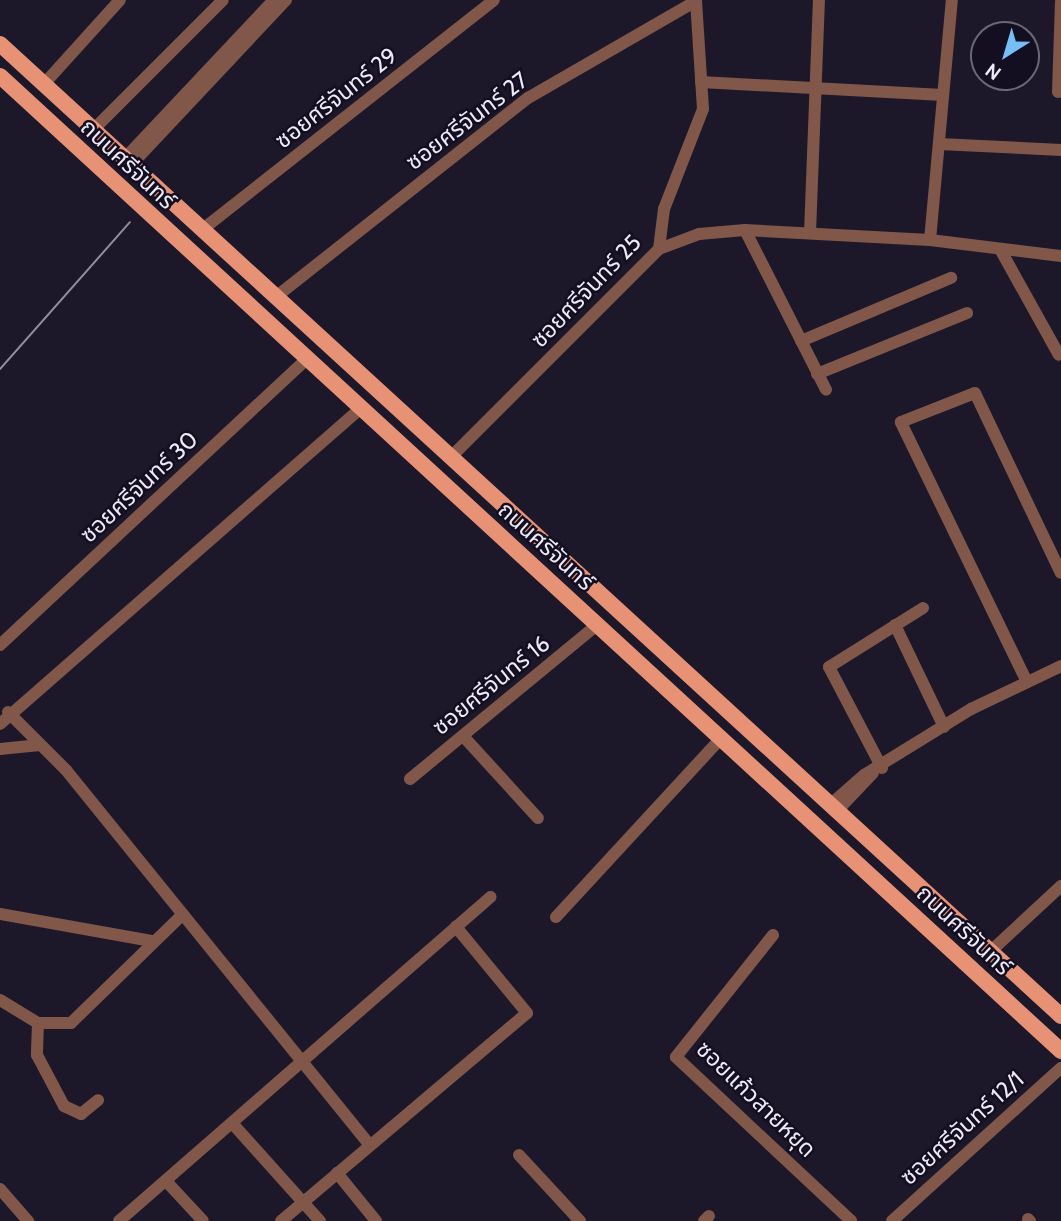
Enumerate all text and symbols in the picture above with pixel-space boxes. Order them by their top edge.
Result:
north arrow [970,21,1040,91]
street label: ซอยศรีจันทร์ 29 [270,42,402,154]
text: N [981,58,1006,85]
street label: ซอยศรีจันทร์ 27 [401,66,533,176]
street label: ถนนศรีจันทร์ [75,113,181,215]
street label: ซอยศรีจันทร์ 25 [525,229,647,353]
street label: ซอยศรีจันทร์ 30 [75,426,203,548]
street label: ถนนศรีจันทร์ [492,496,600,596]
street label: ซอยศรีจันทร์ 16 [427,629,555,741]
street label: ถนนศรีจันทร์ [911,879,1017,981]
street label: ซอยแก้วสายหยุด [691,1035,821,1163]
street label: ซอยศรีจันทร์ 12/1 [895,1065,1029,1191]

